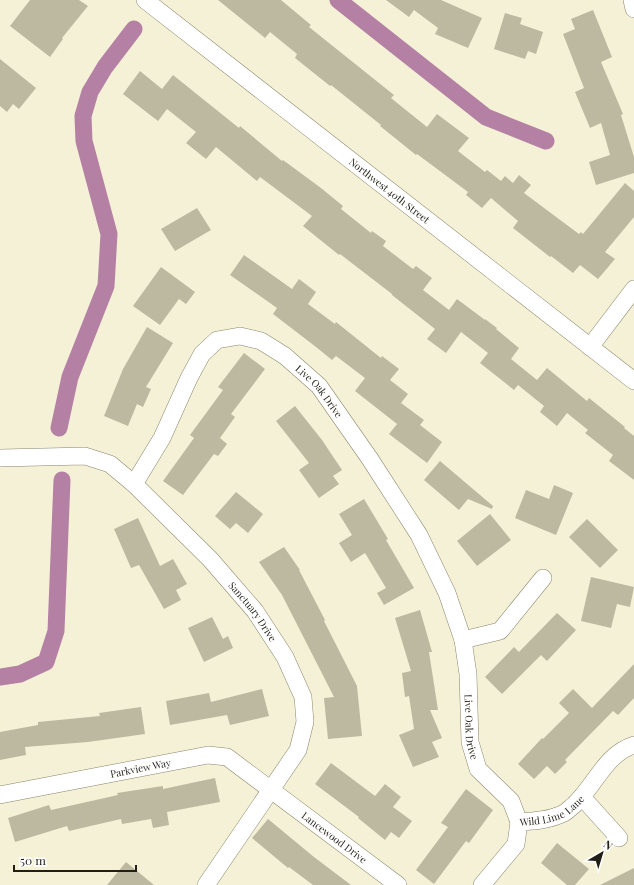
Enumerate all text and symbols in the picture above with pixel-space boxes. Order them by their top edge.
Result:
street label: Northwest 40th Street [346,155,433,227]
street label: Live Oak Drive [293,362,346,420]
street label: Sanctuary Drive [226,578,280,644]
street label: Live Oak Drive [462,694,482,761]
street label: Parkview Way [109,755,172,781]
street label: Wild Lime Lane [518,792,587,829]
street label: Lancewood Drive [299,808,370,866]
north arrow [582,833,622,873]
text: N [601,836,616,853]
scale bar [14,847,136,873]
text: 50 m [20,852,46,868]

